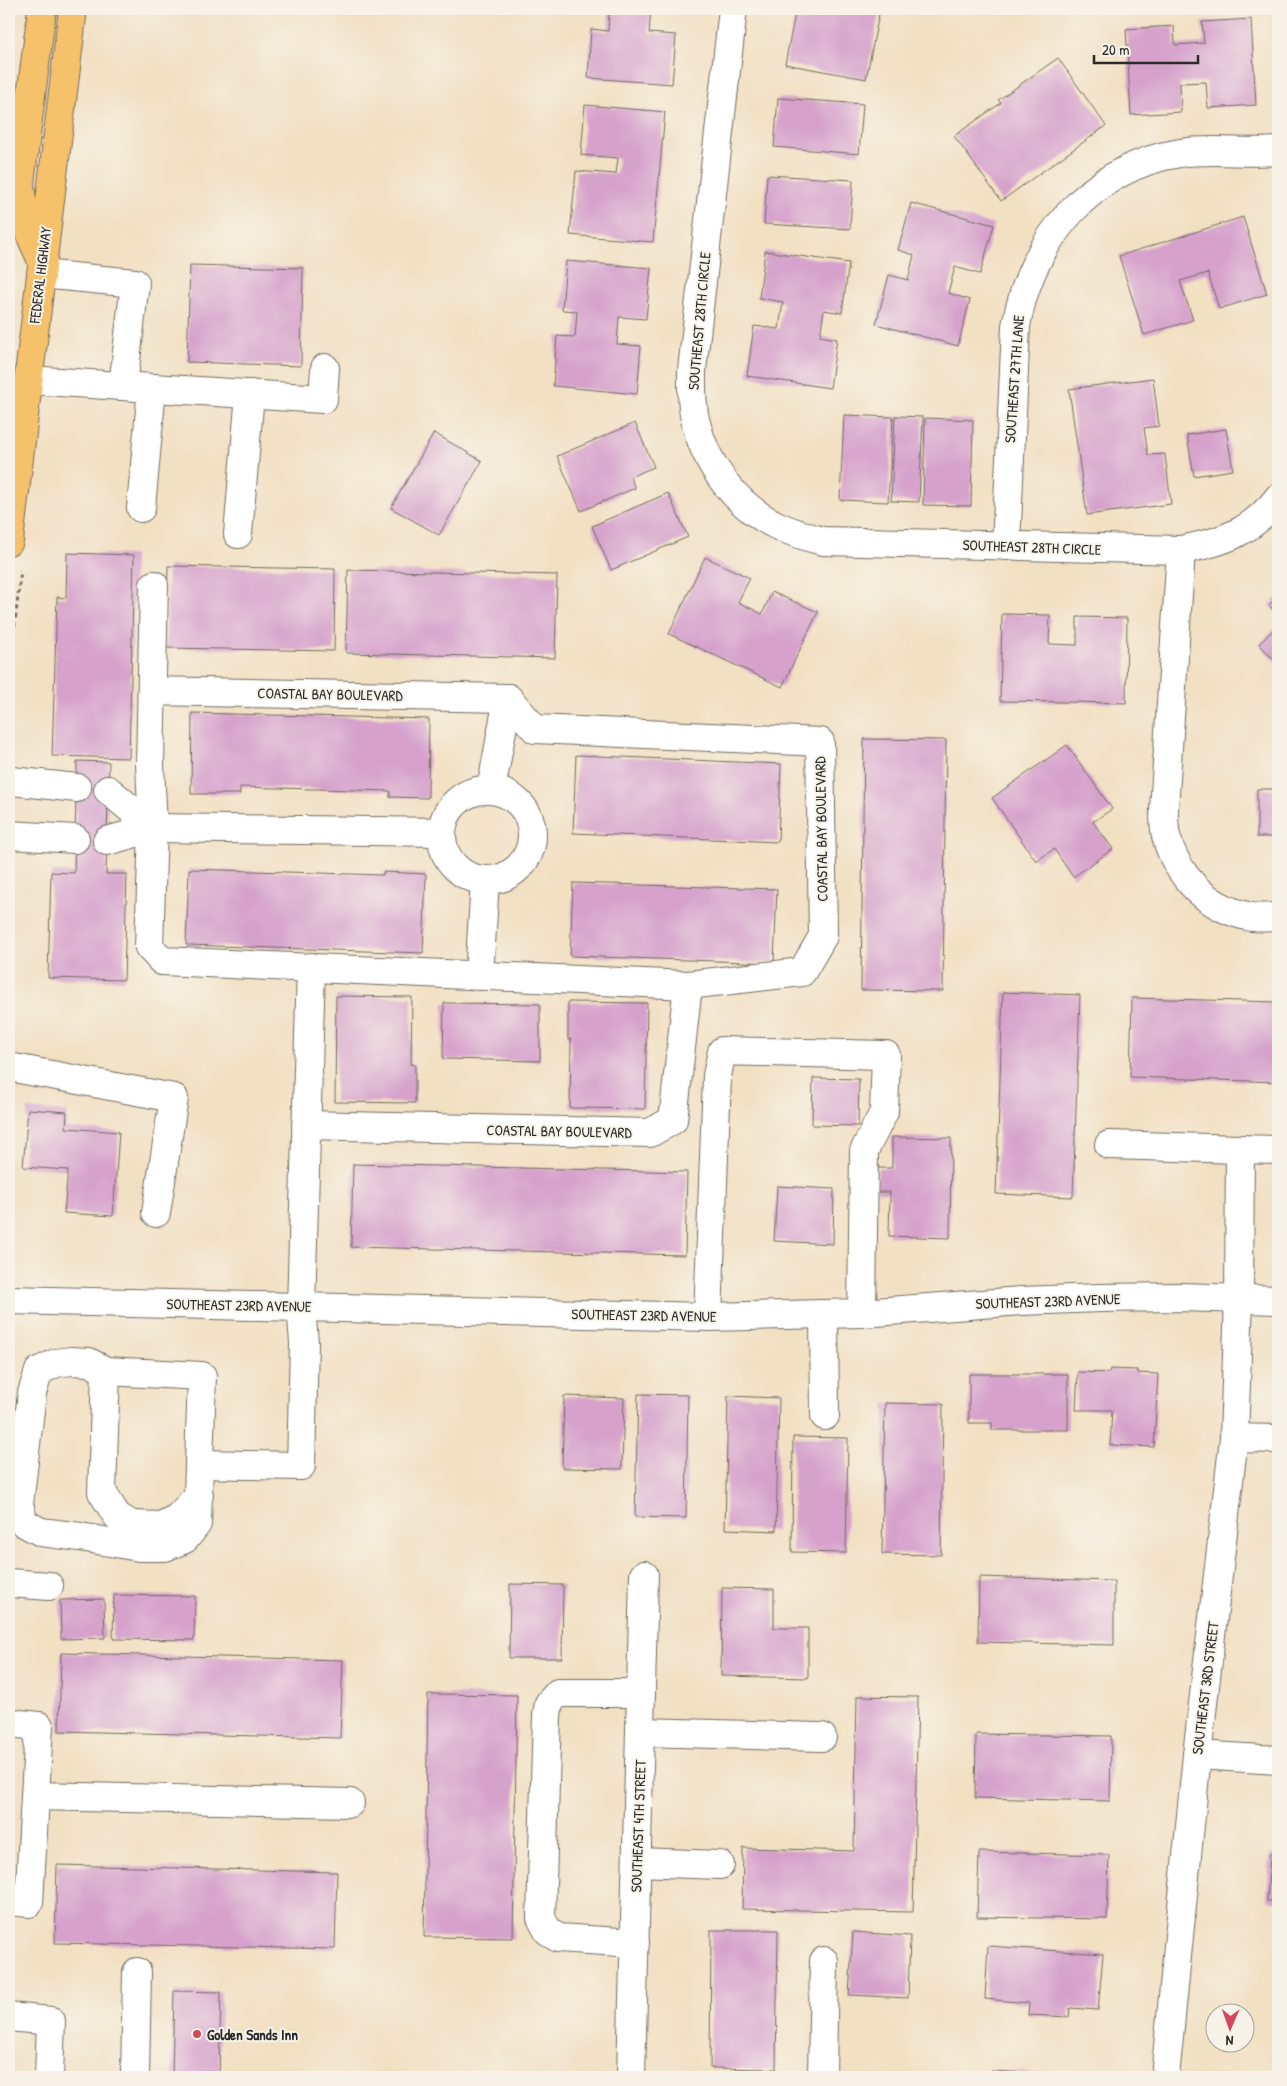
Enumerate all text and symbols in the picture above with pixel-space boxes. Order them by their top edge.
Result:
scale bar [1094,32,1198,64]
text: 20 m [1102,39,1129,60]
street label: FEDERAL HIGHWAY [24,225,56,325]
street label: SOUTHEAST 28TH CIRCLE [682,251,716,391]
street label: SOUTHEAST 27TH LANE [999,314,1029,444]
street label: SOUTHEAST 28TH CIRCLE [962,534,1102,560]
street label: COASTAL BAY BOULEVARD [257,682,404,706]
street label: COASTAL BAY BOULEVARD [809,755,833,902]
street label: COASTAL BAY BOULEVARD [486,1119,633,1143]
street label: SOUTHEAST 23RD AVENUE [975,1288,1121,1314]
street label: SOUTHEAST 23RD AVENUE [166,1293,312,1317]
street label: SOUTHEAST 23RD AVENUE [571,1303,717,1327]
street label: SOUTHEAST 3RD STREET [1186,1619,1224,1756]
street label: SOUTHEAST 4TH STREET [625,1758,651,1893]
north arrow [1204,2004,1254,2054]
place label: Golden Sands Inn [207,2024,298,2045]
marker: Golden Sands Inn [191,2028,203,2040]
text: N [1225,2032,1234,2051]

